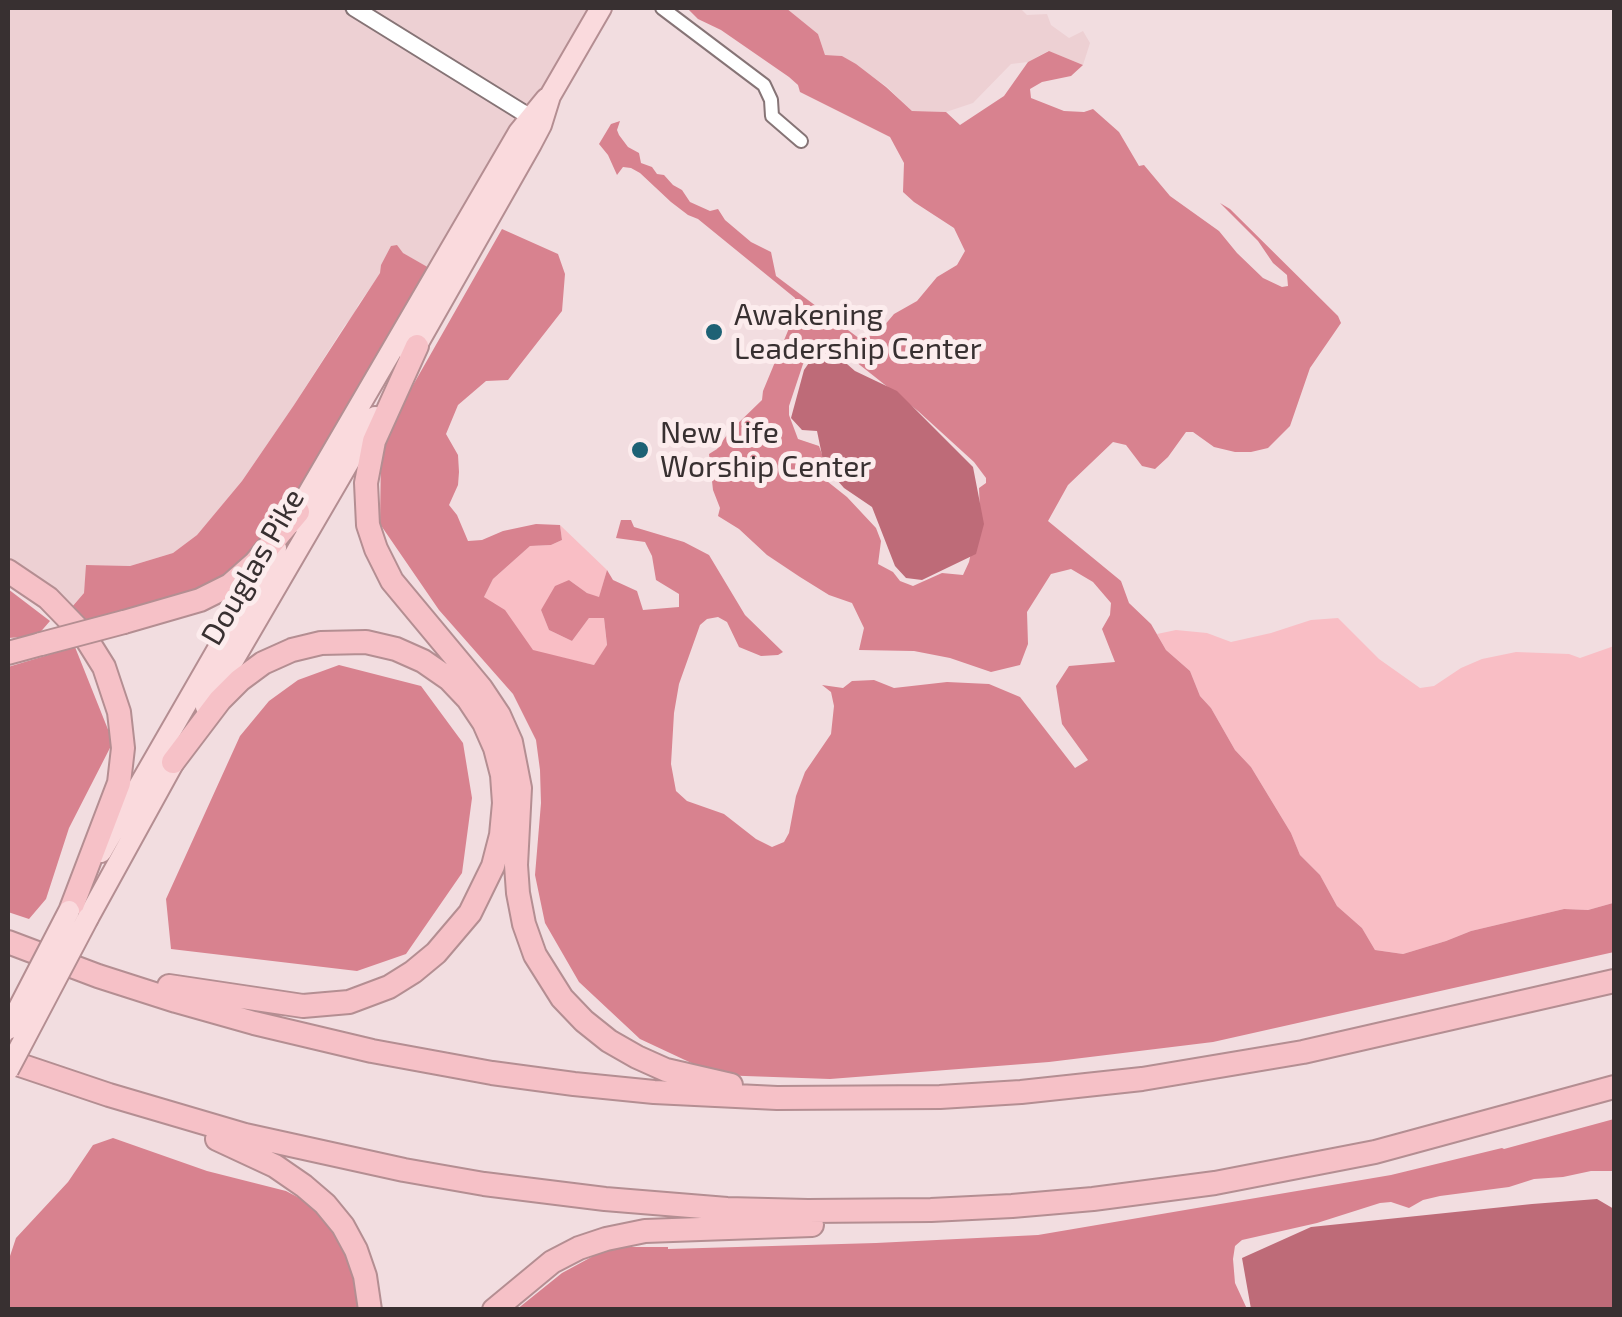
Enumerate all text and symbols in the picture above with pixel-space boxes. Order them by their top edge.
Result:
place label: Awakening Leadership Center [734,297,982,368]
marker: Awakening Leadership Center [703,321,725,343]
place label: New Life Worship Center [660,415,871,486]
marker: New Life Worship Center [629,439,651,461]
street label: Douglas Pike [194,483,312,651]

